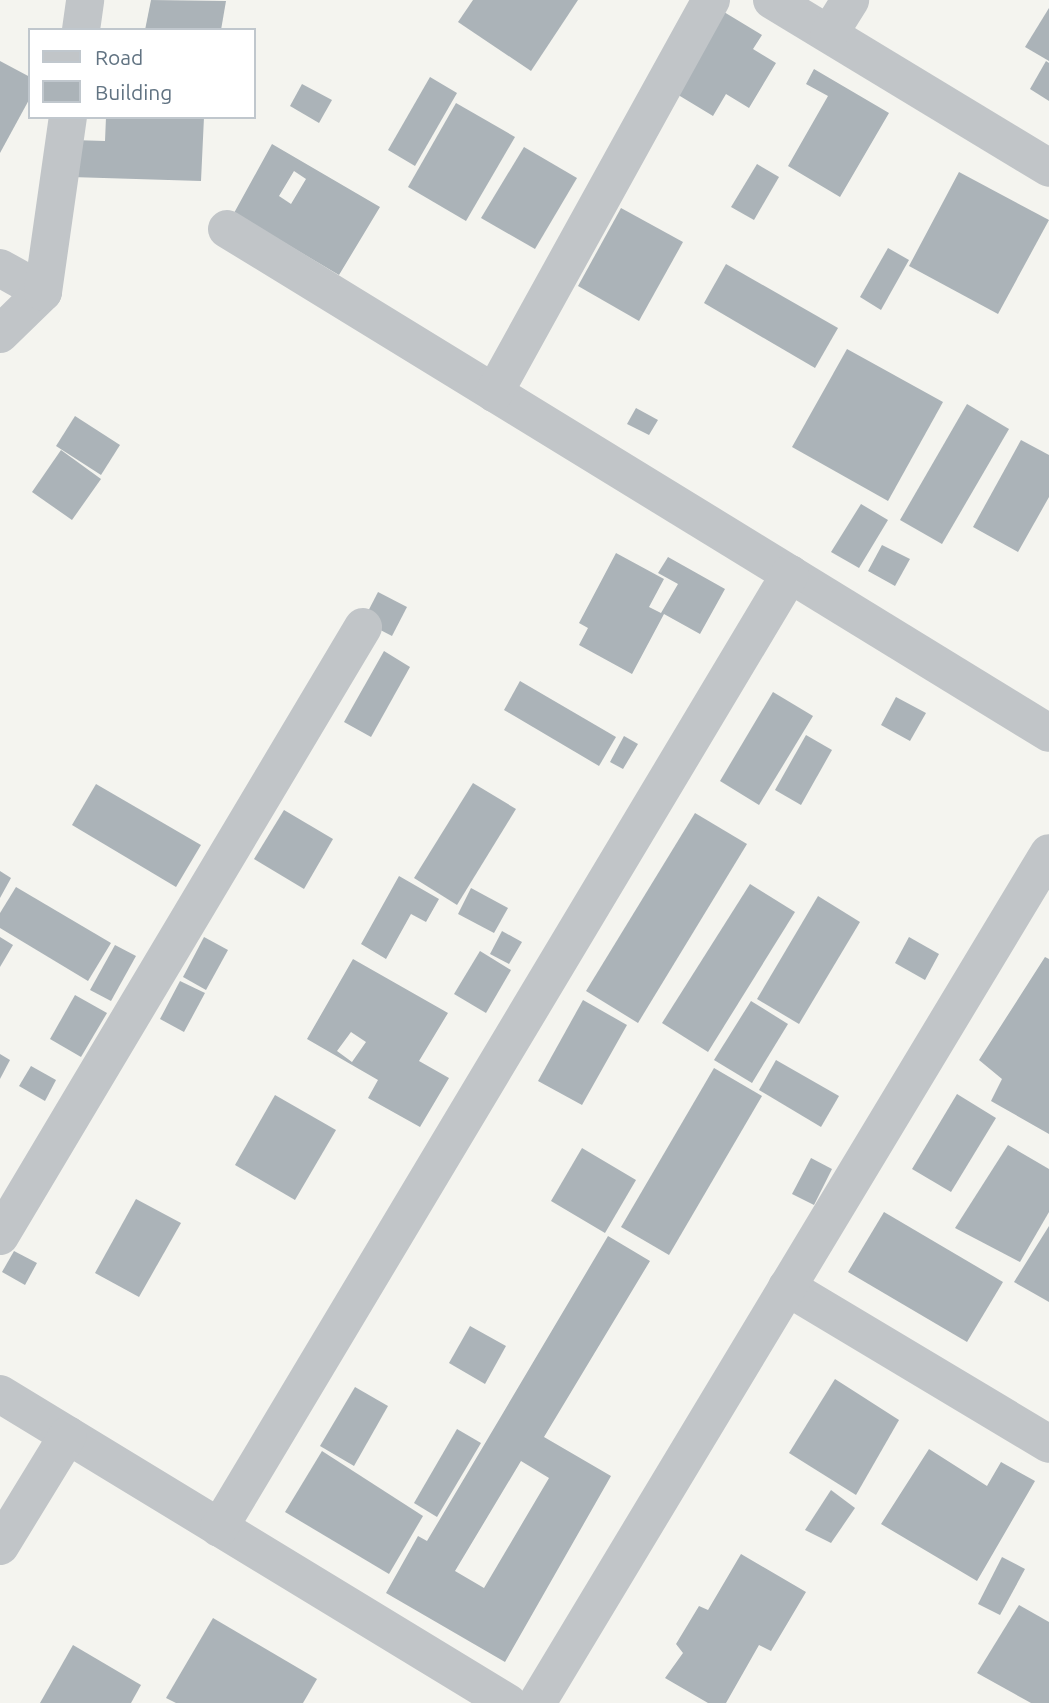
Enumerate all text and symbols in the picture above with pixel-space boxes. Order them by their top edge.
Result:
legend [28,28,256,119]
text: Road [95,45,143,69]
text: Building [95,80,172,104]

